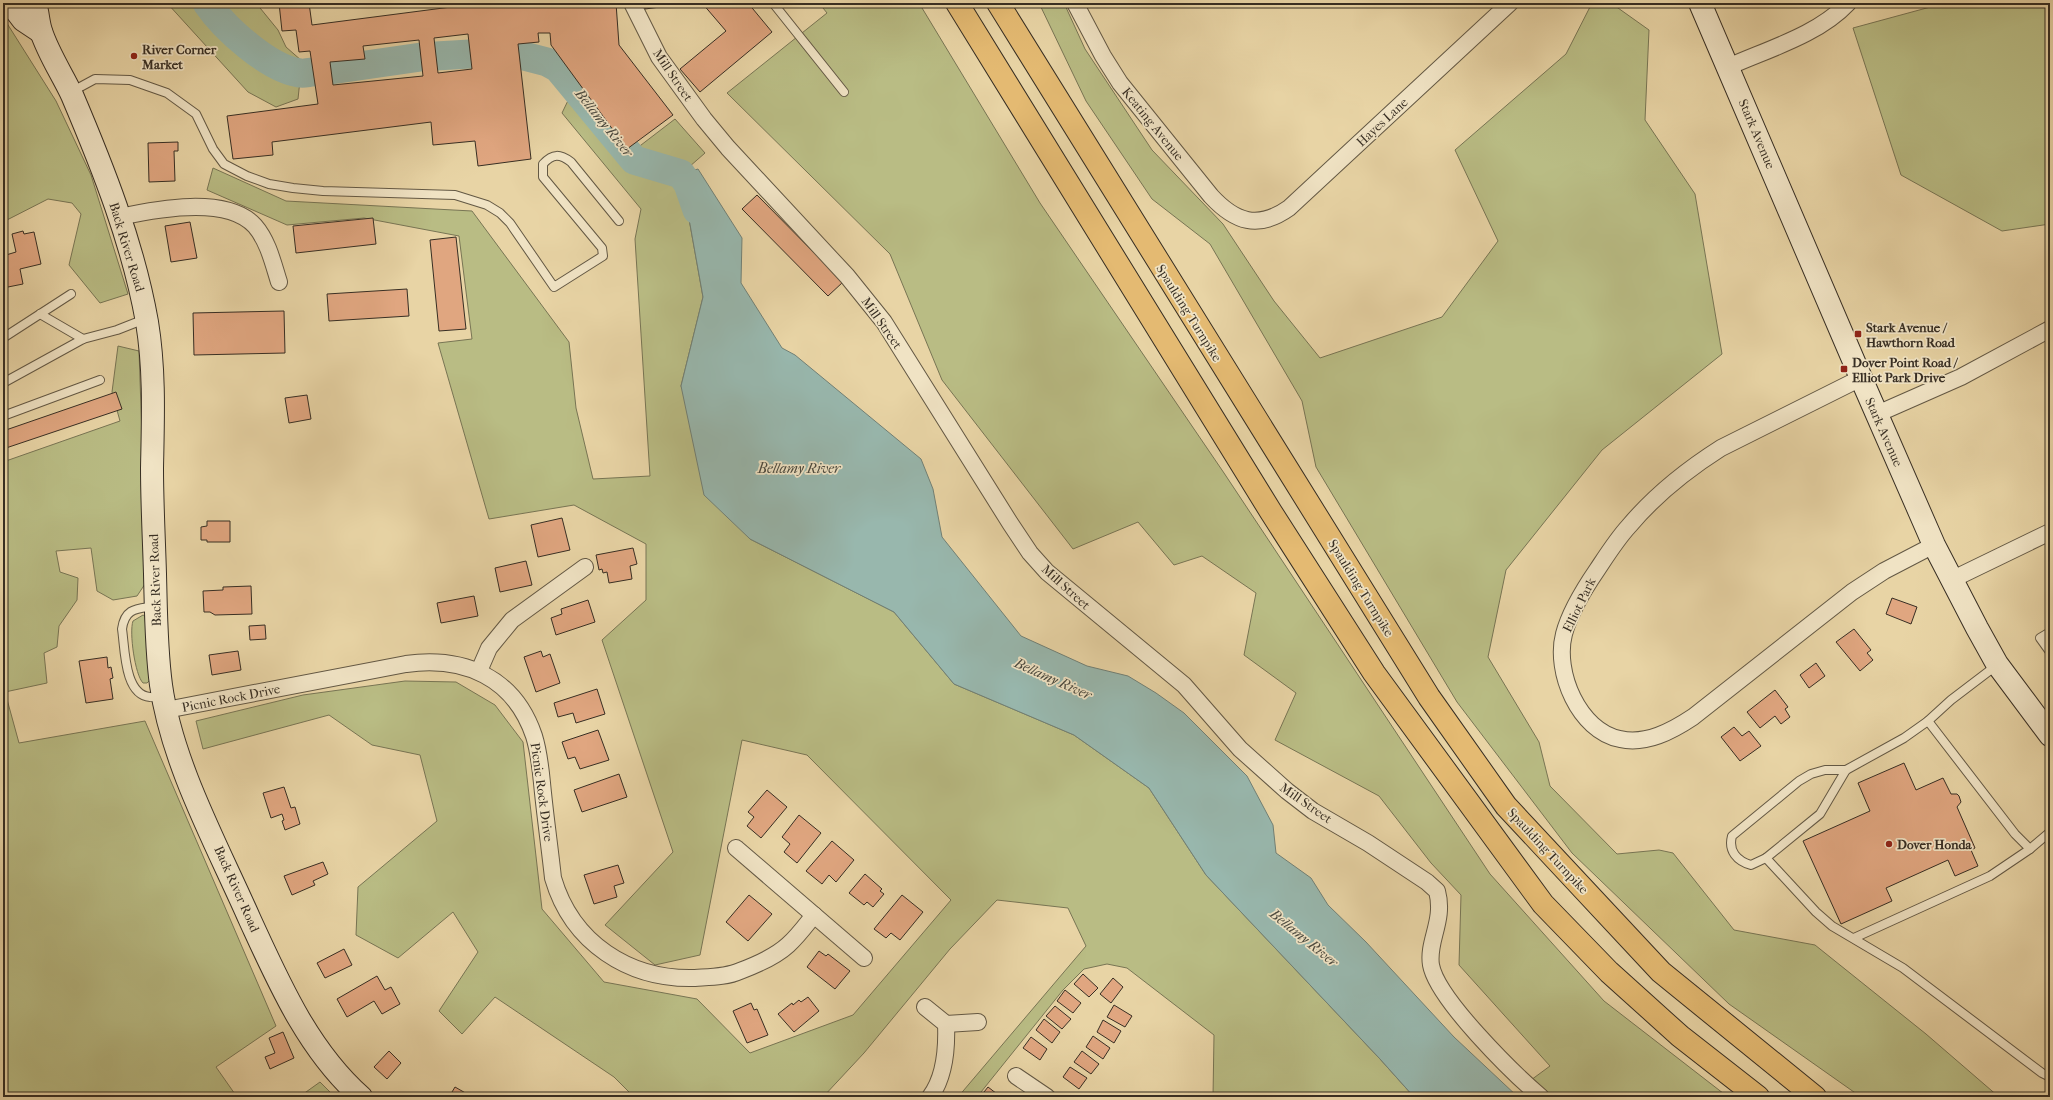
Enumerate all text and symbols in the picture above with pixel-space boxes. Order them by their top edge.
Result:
place label: River Corner Market [141,42,217,72]
street label: Mill Street [650,46,696,104]
marker: River Corner Market [129,51,139,61]
water label: Bellamy River [571,85,638,162]
street label: Keating Avenue [1119,85,1187,164]
street label: Hayes Lane [1353,94,1411,149]
street label: Stark Avenue [1736,97,1779,172]
street label: Back River Road [106,201,148,294]
street label: Spaulding Turnpike [1153,262,1225,365]
street label: Mill Street [859,294,906,352]
place label: Stark Avenue / Hawthorn Road [1866,320,1956,350]
marker: Stark Avenue / Hawthorn Road [1853,329,1863,339]
place label: Dover Point Road / Elliot Park Drive [1852,355,1959,385]
marker: Dover Point Road / Elliot Park Drive [1839,364,1849,374]
street label: Stark Avenue [1862,395,1906,469]
water label: Bellamy River [757,460,842,477]
street label: Back River Road [146,533,164,627]
street label: Spaulding Turnpike [1325,537,1397,640]
street label: Mill Street [1039,561,1094,613]
street label: Elliot Park [1559,575,1599,635]
water label: Bellamy River [1011,654,1096,704]
street label: Picnic Rock Drive [181,681,282,715]
street label: Picnic Rock Drive [528,741,556,843]
street label: Mill Street [1277,780,1335,827]
street label: Spaulding Turnpike [1505,805,1592,897]
place label: Dover Honda [1897,837,1972,852]
marker: Dover Honda [1884,839,1894,849]
street label: Back River Road [211,844,263,935]
water label: Bellamy River [1266,905,1343,972]

